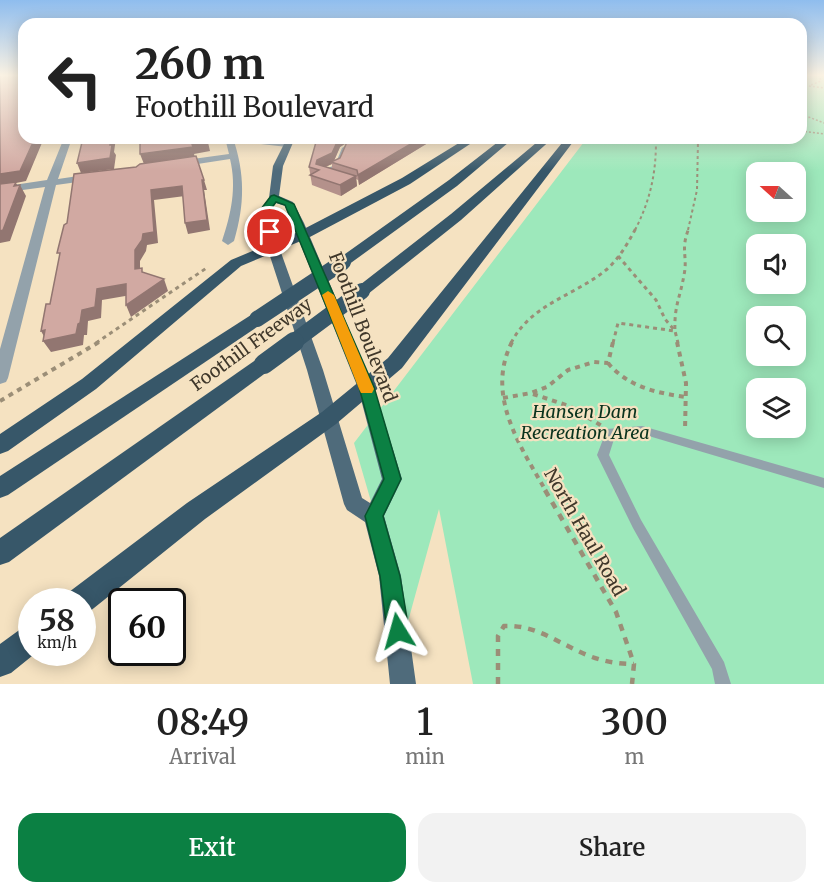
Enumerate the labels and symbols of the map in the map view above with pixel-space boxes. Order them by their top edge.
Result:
north arrow [746,162,806,222]
pin [244,206,295,257]
street label: Foothill Boulevard [324,248,402,406]
street label: Foothill Freeway [186,292,317,396]
park label: Hansen Dam Recreation Area [521,400,649,444]
street label: North Haul Road [539,464,631,600]
speed limit sign: 60 [108,588,186,666]
position arrow [366,599,430,663]

